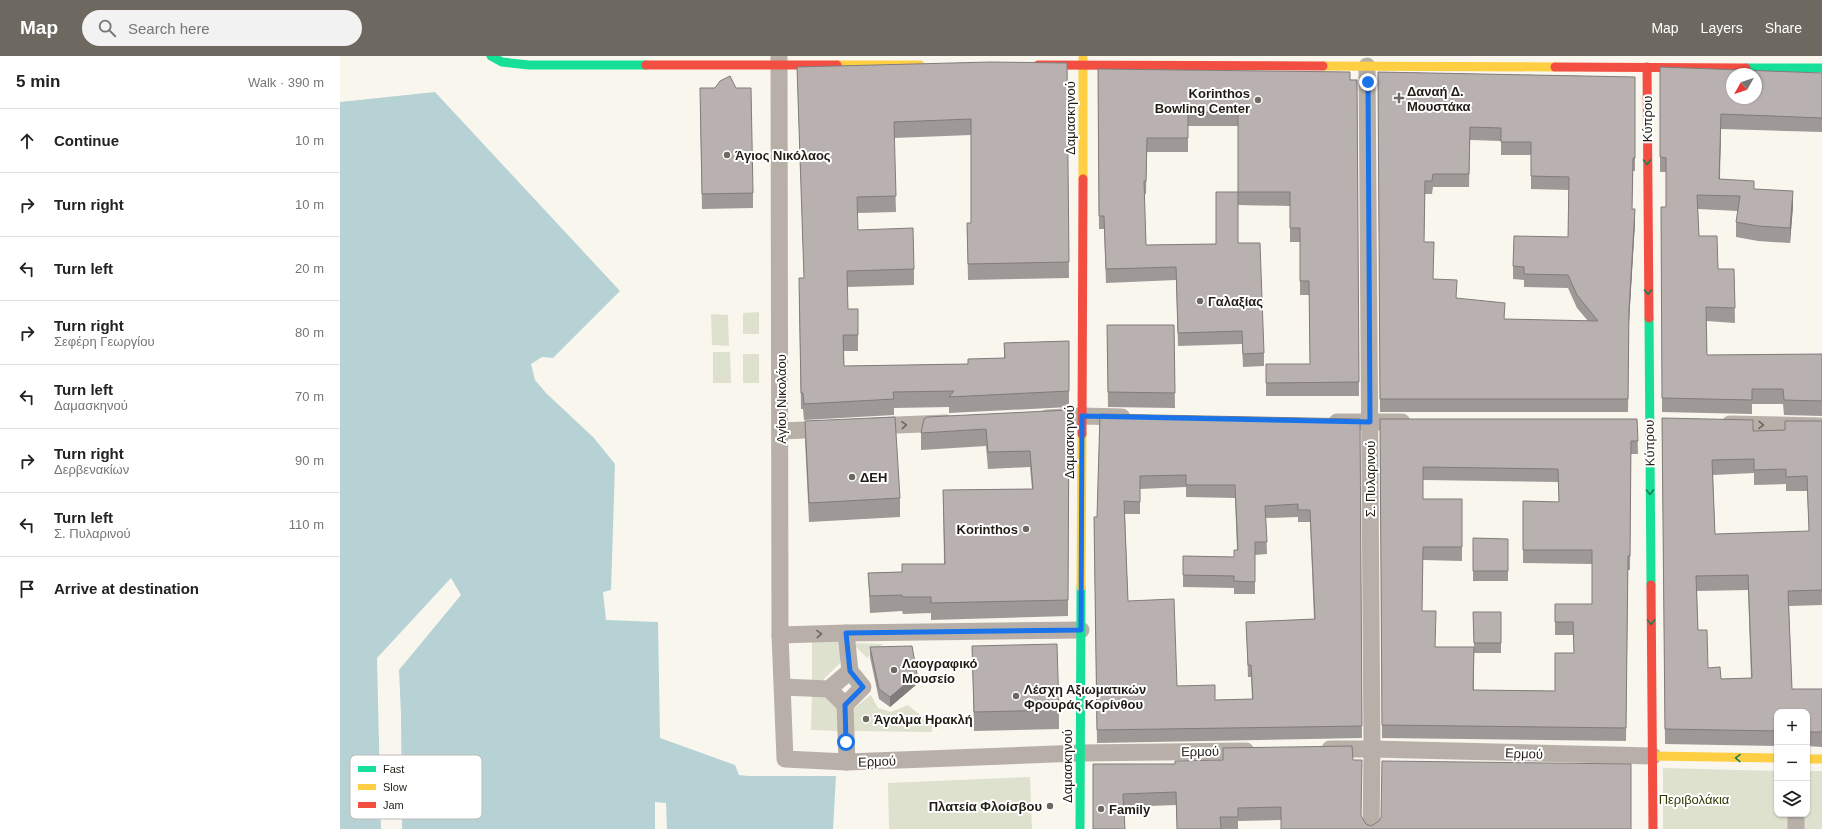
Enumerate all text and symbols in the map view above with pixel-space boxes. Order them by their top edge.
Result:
search box [82,10,362,46]
text: Map [20,17,58,38]
icon: search [96,17,118,39]
text: Search here [128,20,210,37]
text: Map [1651,20,1679,36]
text: Layers [1701,20,1743,36]
text: Share [1765,20,1802,36]
north arrow [1726,68,1762,104]
text: 5 min [16,72,60,91]
route end [1359,73,1377,91]
text: Walk · 390 m [248,75,324,90]
street label: Δαμασκηνού [1063,81,1078,155]
place label: Δαναή Δ. Μουστάκα [1407,84,1470,114]
place label: Korinthos Bowling Center [1155,86,1250,116]
marker: Δαναή Δ. Μουστάκα [1394,93,1404,103]
marker: Korinthos Bowling Center [1253,95,1263,105]
street label: Κύπρου [1640,96,1655,142]
icon: ahead [16,130,38,152]
text: Continue [54,132,119,149]
text: 10 m [295,133,324,148]
place label: Άγιος Νικόλαος [735,148,831,163]
marker: Άγιος Νικόλαος [722,150,732,160]
one-way arrow [1643,159,1652,165]
icon: right [16,194,38,216]
text: Turn right [54,196,124,213]
text: 10 m [295,197,324,212]
icon: left [16,258,38,280]
text: Turn left [54,260,113,277]
text: 20 m [295,261,324,276]
one-way arrow [1644,289,1652,295]
place label: Γαλαξίας [1208,294,1263,309]
marker: Γαλαξίας [1195,296,1205,306]
text: Turn right [54,317,124,334]
icon: right [16,322,38,344]
text: 80 m [295,325,324,340]
text: Σεφέρη Γεωργίου [54,334,155,349]
street label: Αγίου Νικολάου [774,354,789,444]
text: Turn left [54,381,113,398]
icon: left [16,386,38,408]
text: 70 m [295,389,324,404]
text: Δαμασκηνού [54,398,128,413]
street label: Δαμασκηνού [1062,405,1077,479]
one-way arrow [901,420,907,429]
street label: Κύπρου [1642,420,1657,466]
one-way arrow [1758,421,1764,429]
street label: Σ. Πυλαρινού [1363,441,1378,517]
text: Turn right [54,445,124,462]
icon: right [16,450,38,472]
text: 90 m [295,453,324,468]
text: Δερβενακίων [54,462,129,477]
place label: ΔΕΗ [860,470,887,485]
marker: ΔΕΗ [847,472,857,482]
one-way arrow [1646,489,1654,495]
text: Turn left [54,509,113,526]
icon: left [16,514,38,536]
text: 110 m [289,517,324,532]
place label: Korinthos [957,522,1018,537]
marker: Korinthos [1021,524,1031,534]
text: Σ. Πυλαρινού [54,526,131,541]
icon: arrive [16,578,38,600]
text: Arrive at destination [54,580,199,597]
one-way arrow [1647,619,1655,625]
one-way arrow [816,630,822,638]
place label: Λαογραφικό Μουσείο [902,656,978,686]
marker: Λαογραφικό Μουσείο [889,665,899,675]
place label: Λέσχη Αξιωματικών Φρουράς Κορίνθου [1024,682,1146,712]
marker: Λέσχη Αξιωματικών Φρουράς Κορίνθου [1011,691,1021,701]
map controls [1774,709,1810,817]
button: + [1774,709,1810,745]
place label: Άγαλμα Ηρακλή [874,712,973,727]
marker: Άγαλμα Ηρακλή [861,714,871,724]
street label: Δαμασκηνού [1060,729,1075,803]
route start [837,733,855,751]
street label: Ερμού [1181,744,1219,759]
street label: Ερμού [1505,745,1543,762]
button: − [1774,745,1810,781]
street label: Ερμού [858,753,896,770]
one-way arrow [1735,754,1741,762]
legend [350,755,482,819]
text: Fast [383,763,404,775]
text: Slow [383,781,407,793]
button: layers [1774,781,1810,817]
park label: Περιβολάκια [1659,792,1730,807]
text: Jam [383,799,404,811]
place label: Πλατεία Φλοίσβου [929,799,1042,814]
marker: Πλατεία Φλοίσβου [1045,801,1055,811]
place label: Family [1109,802,1151,817]
marker: Family [1096,804,1106,814]

